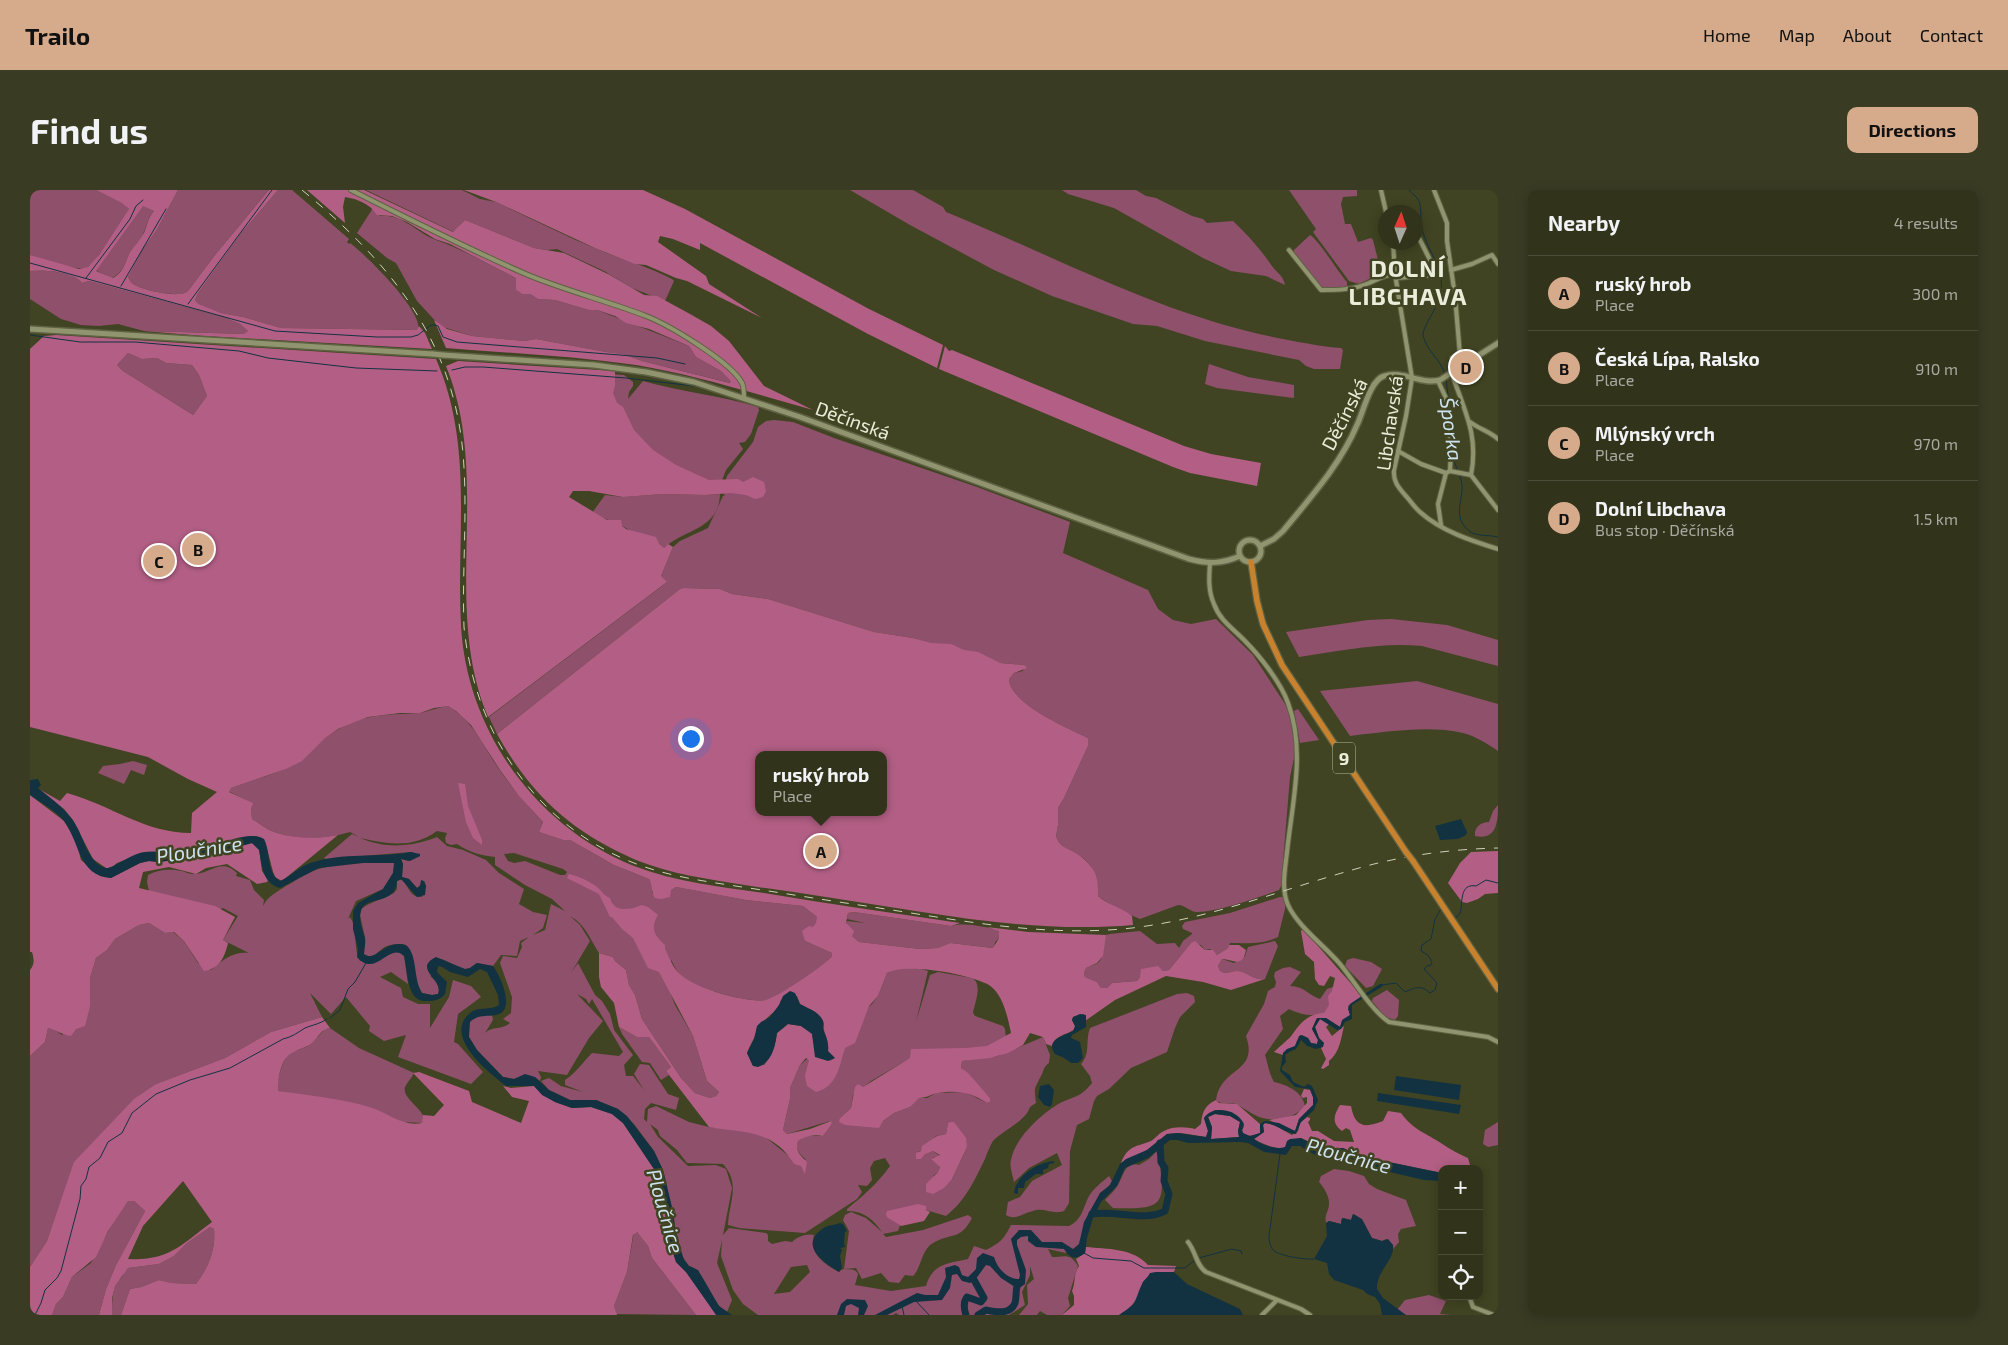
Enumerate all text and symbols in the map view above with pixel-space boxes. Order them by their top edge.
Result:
text: Trailo [25,21,90,50]
text: Home [1703,24,1751,46]
text: Map [1779,24,1815,46]
text: About [1843,24,1892,46]
text: Contact [1920,24,1983,46]
button: Directions [1847,107,1978,153]
text: Find us [30,109,148,151]
north arrow [1378,205,1423,250]
text: Nearby [1548,210,1620,235]
text: 4 results [1894,213,1958,232]
district label: DOLNÍ LIBCHAVA [1349,253,1467,310]
text: ruský hrob [1595,272,1691,295]
text: A [1559,284,1569,303]
text: 300 m [1912,284,1958,303]
text: Place [1595,295,1634,314]
text: Česká Lípa, Ralsko [1595,347,1760,370]
pin: D [1450,348,1482,386]
text: B [1559,359,1569,378]
text: 910 m [1915,359,1958,378]
text: Place [1595,370,1634,389]
street label: Děčínská [1316,374,1372,454]
street label: Libchavská [1371,374,1407,472]
street label: Děčínská [813,396,893,444]
water label: Šporka [1436,396,1468,462]
text: Mlýnský vrch [1595,422,1715,445]
text: C [1559,434,1569,453]
text: 970 m [1913,434,1958,453]
text: Place [1595,445,1634,464]
text: Dolní Libchava [1595,497,1726,520]
text: D [1559,509,1569,528]
text: 1.5 km [1914,509,1958,528]
text: Bus stop · Děčínská [1595,520,1735,539]
pin: B [182,530,214,568]
pin: C [143,542,175,580]
your location [678,726,704,752]
road number: 9 [1333,742,1355,774]
popup [755,751,887,816]
text: ruský hrob [773,763,869,786]
text: Place [773,786,812,805]
water label: Ploučnice [154,830,244,868]
pin: A [805,832,837,870]
water label: Ploučnice [1304,1132,1394,1178]
map controls [1438,1165,1483,1300]
button: + [1438,1165,1483,1210]
water label: Ploučnice [643,1166,690,1256]
button: − [1438,1210,1483,1255]
button: locate [1438,1255,1483,1300]

